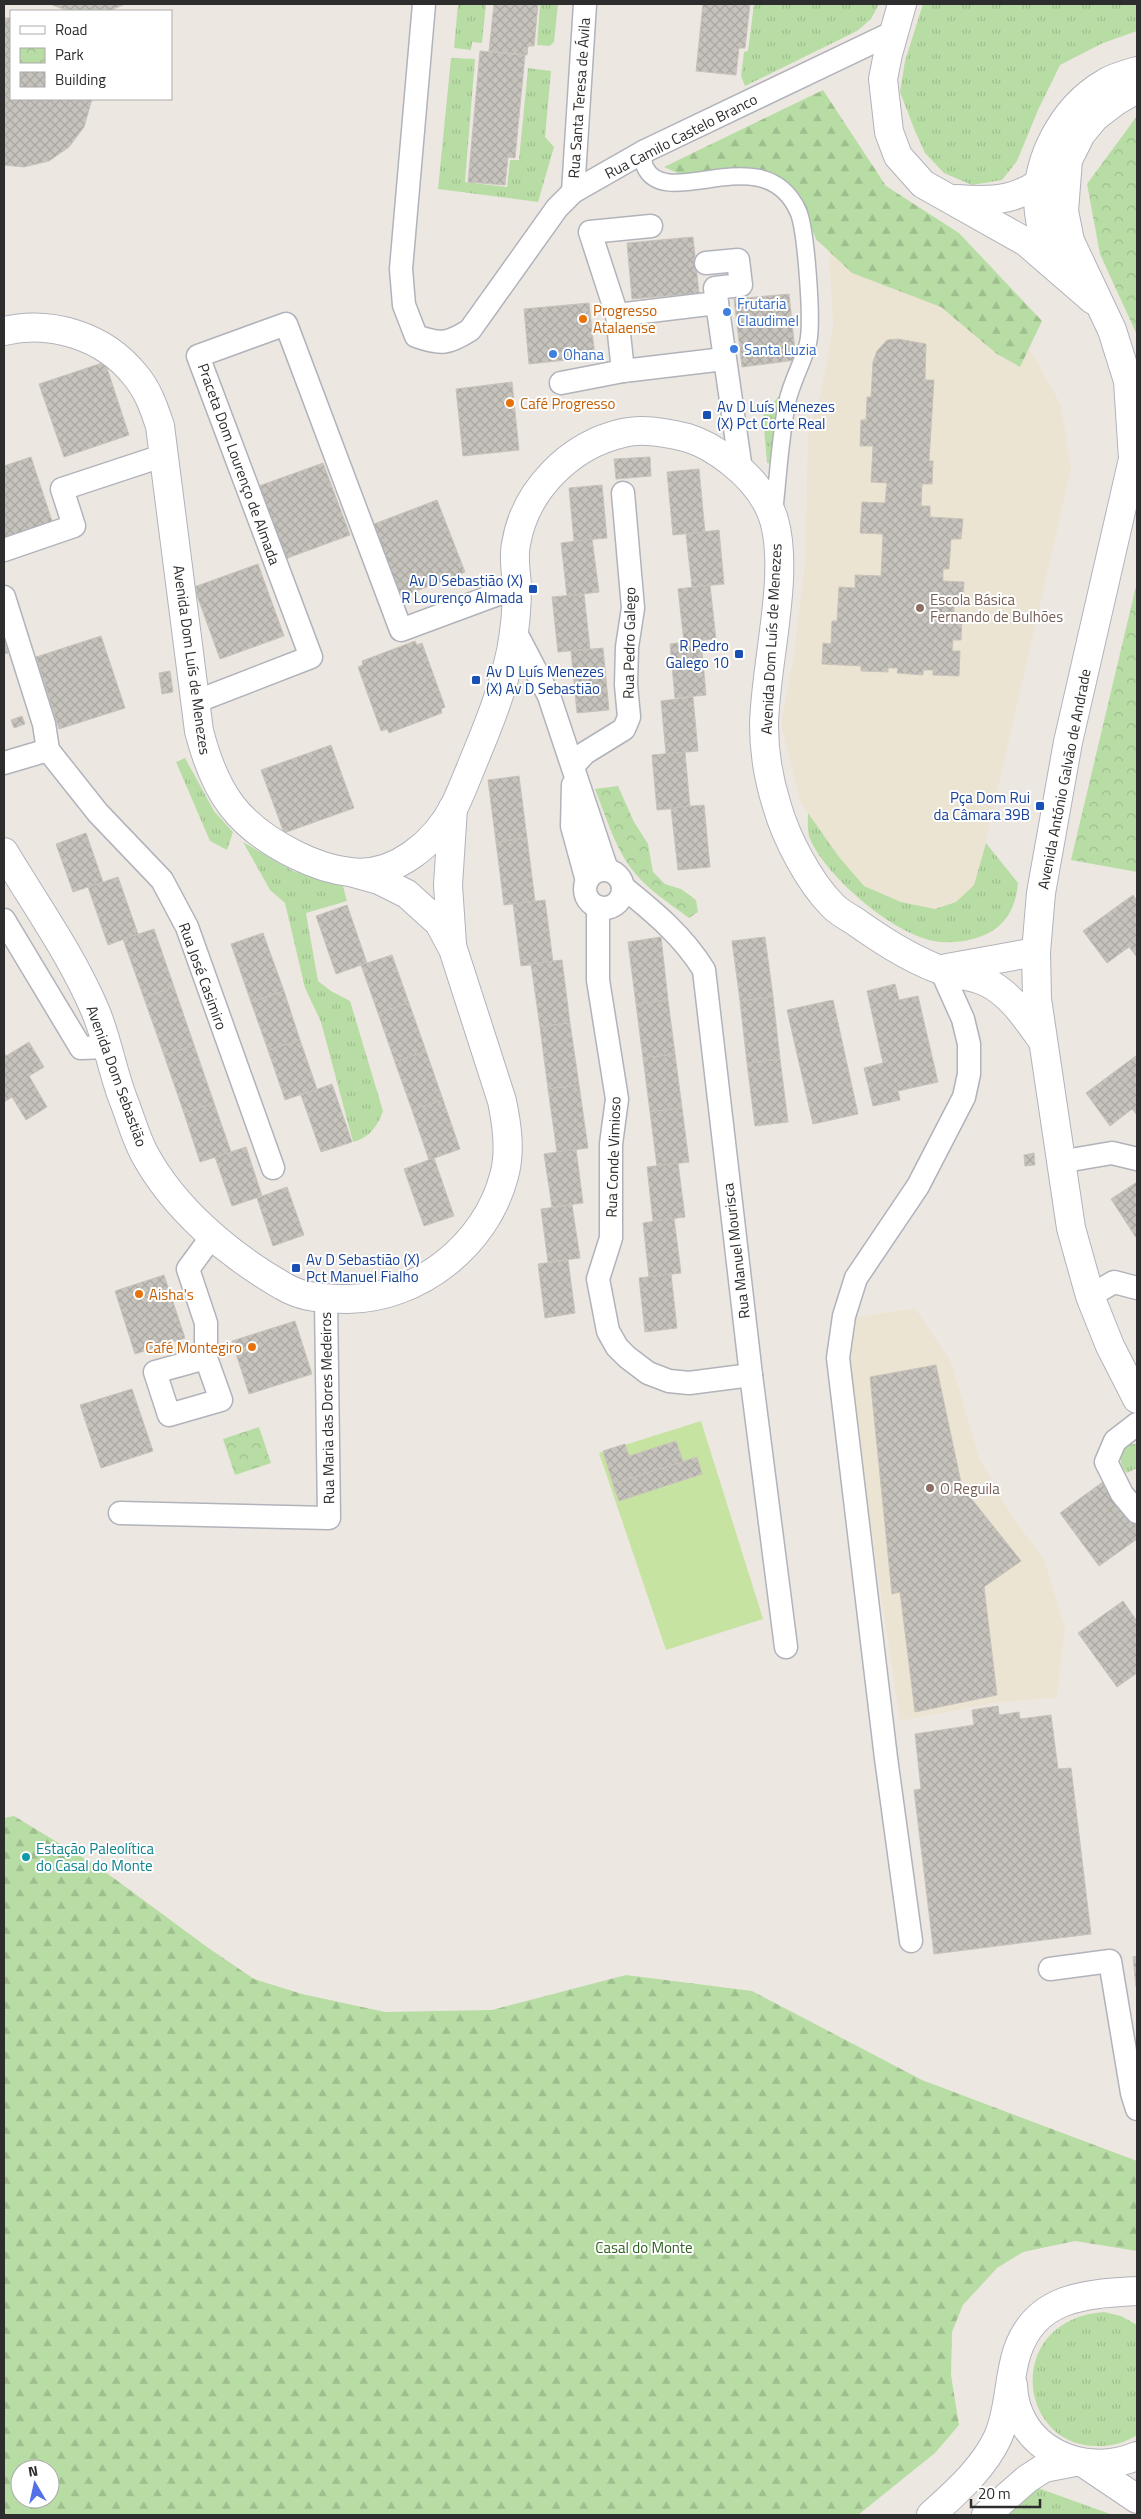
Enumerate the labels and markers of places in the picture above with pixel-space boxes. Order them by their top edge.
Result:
place label: Frutaria Claudimel [737,292,799,332]
place label: Progresso Atalaense [593,299,657,339]
marker: Frutaria Claudimel [721,306,733,318]
marker: Progresso Atalaense [577,313,589,325]
place label: Santa Luzia [744,338,817,361]
place label: Ohana [563,343,605,366]
marker: Santa Luzia [728,343,740,355]
marker: Ohana [547,348,559,360]
place label: Café Progresso [520,392,616,415]
place label: Av D Luís Menezes (X) Pct Corte Real [717,395,835,435]
marker: Café Progresso [504,397,516,409]
marker: Av D Luís Menezes (X) Pct Corte Real [701,409,713,421]
place label: Av D Sebastião (X) R Lourenço Almada [401,569,523,609]
marker: Av D Sebastião (X) R Lourenço Almada [527,583,539,595]
place label: Escola Básica Fernando de Bulhões [930,588,1063,628]
marker: Escola Básica Fernando de Bulhões [914,602,926,614]
place label: R Pedro Galego 10 [665,634,729,674]
marker: R Pedro Galego 10 [733,648,745,660]
place label: Av D Luís Menezes (X) Av D Sebastião [486,660,604,700]
marker: Av D Luís Menezes (X) Av D Sebastião [470,674,482,686]
place label: Pça Dom Rui da Câmara 39B [933,786,1030,826]
marker: Pça Dom Rui da Câmara 39B [1034,800,1046,812]
place label: Av D Sebastião (X) Pct Manuel Fialho [306,1248,420,1288]
marker: Av D Sebastião (X) Pct Manuel Fialho [290,1262,302,1274]
place label: Aisha's [149,1283,194,1306]
marker: Aisha's [133,1288,145,1300]
place label: Café Montegiro [145,1336,242,1359]
marker: Café Montegiro [246,1341,258,1353]
place label: O Reguila [940,1477,1000,1500]
marker: O Reguila [924,1482,936,1494]
place label: Estação Paleolítica do Casal do Monte [36,1837,154,1877]
marker: Estação Paleolítica do Casal do Monte [20,1851,32,1863]

